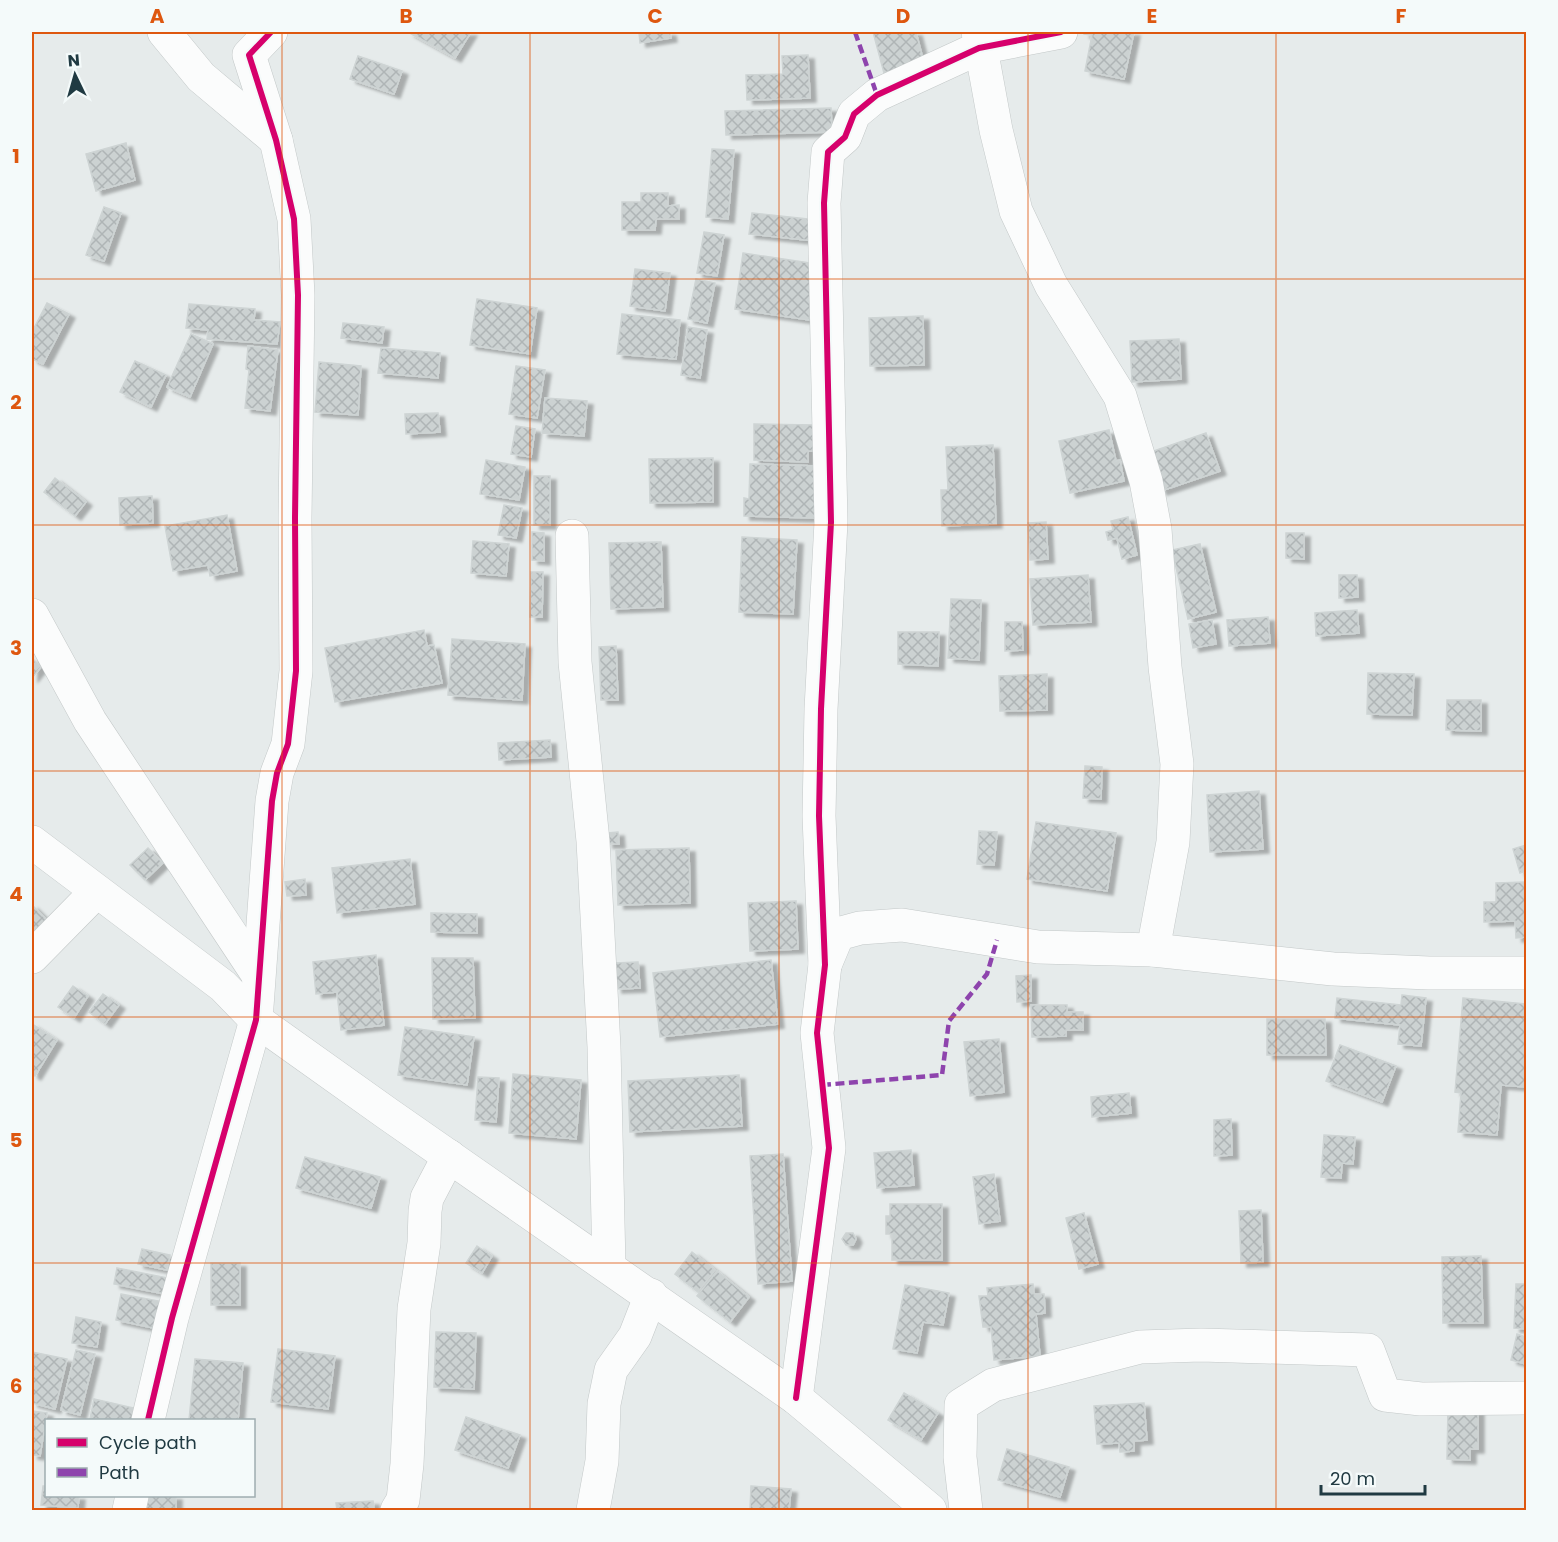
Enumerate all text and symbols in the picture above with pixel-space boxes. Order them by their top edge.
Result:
text: A [150,2,165,30]
text: B [399,2,413,30]
text: C [647,2,663,30]
text: D [896,2,910,30]
text: E [1147,2,1157,30]
text: F [1396,2,1407,30]
north arrow [45,45,105,105]
text: N [67,49,81,73]
text: 1 [12,142,20,170]
text: 2 [10,388,22,416]
text: 3 [10,634,22,662]
text: 4 [9,880,23,908]
text: 5 [10,1126,23,1154]
text: 6 [10,1372,22,1400]
legend [45,1419,255,1497]
text: Cycle path [99,1430,197,1455]
scale bar [1321,1458,1424,1496]
text: Path [99,1460,140,1485]
text: 20 m [1330,1466,1375,1491]

